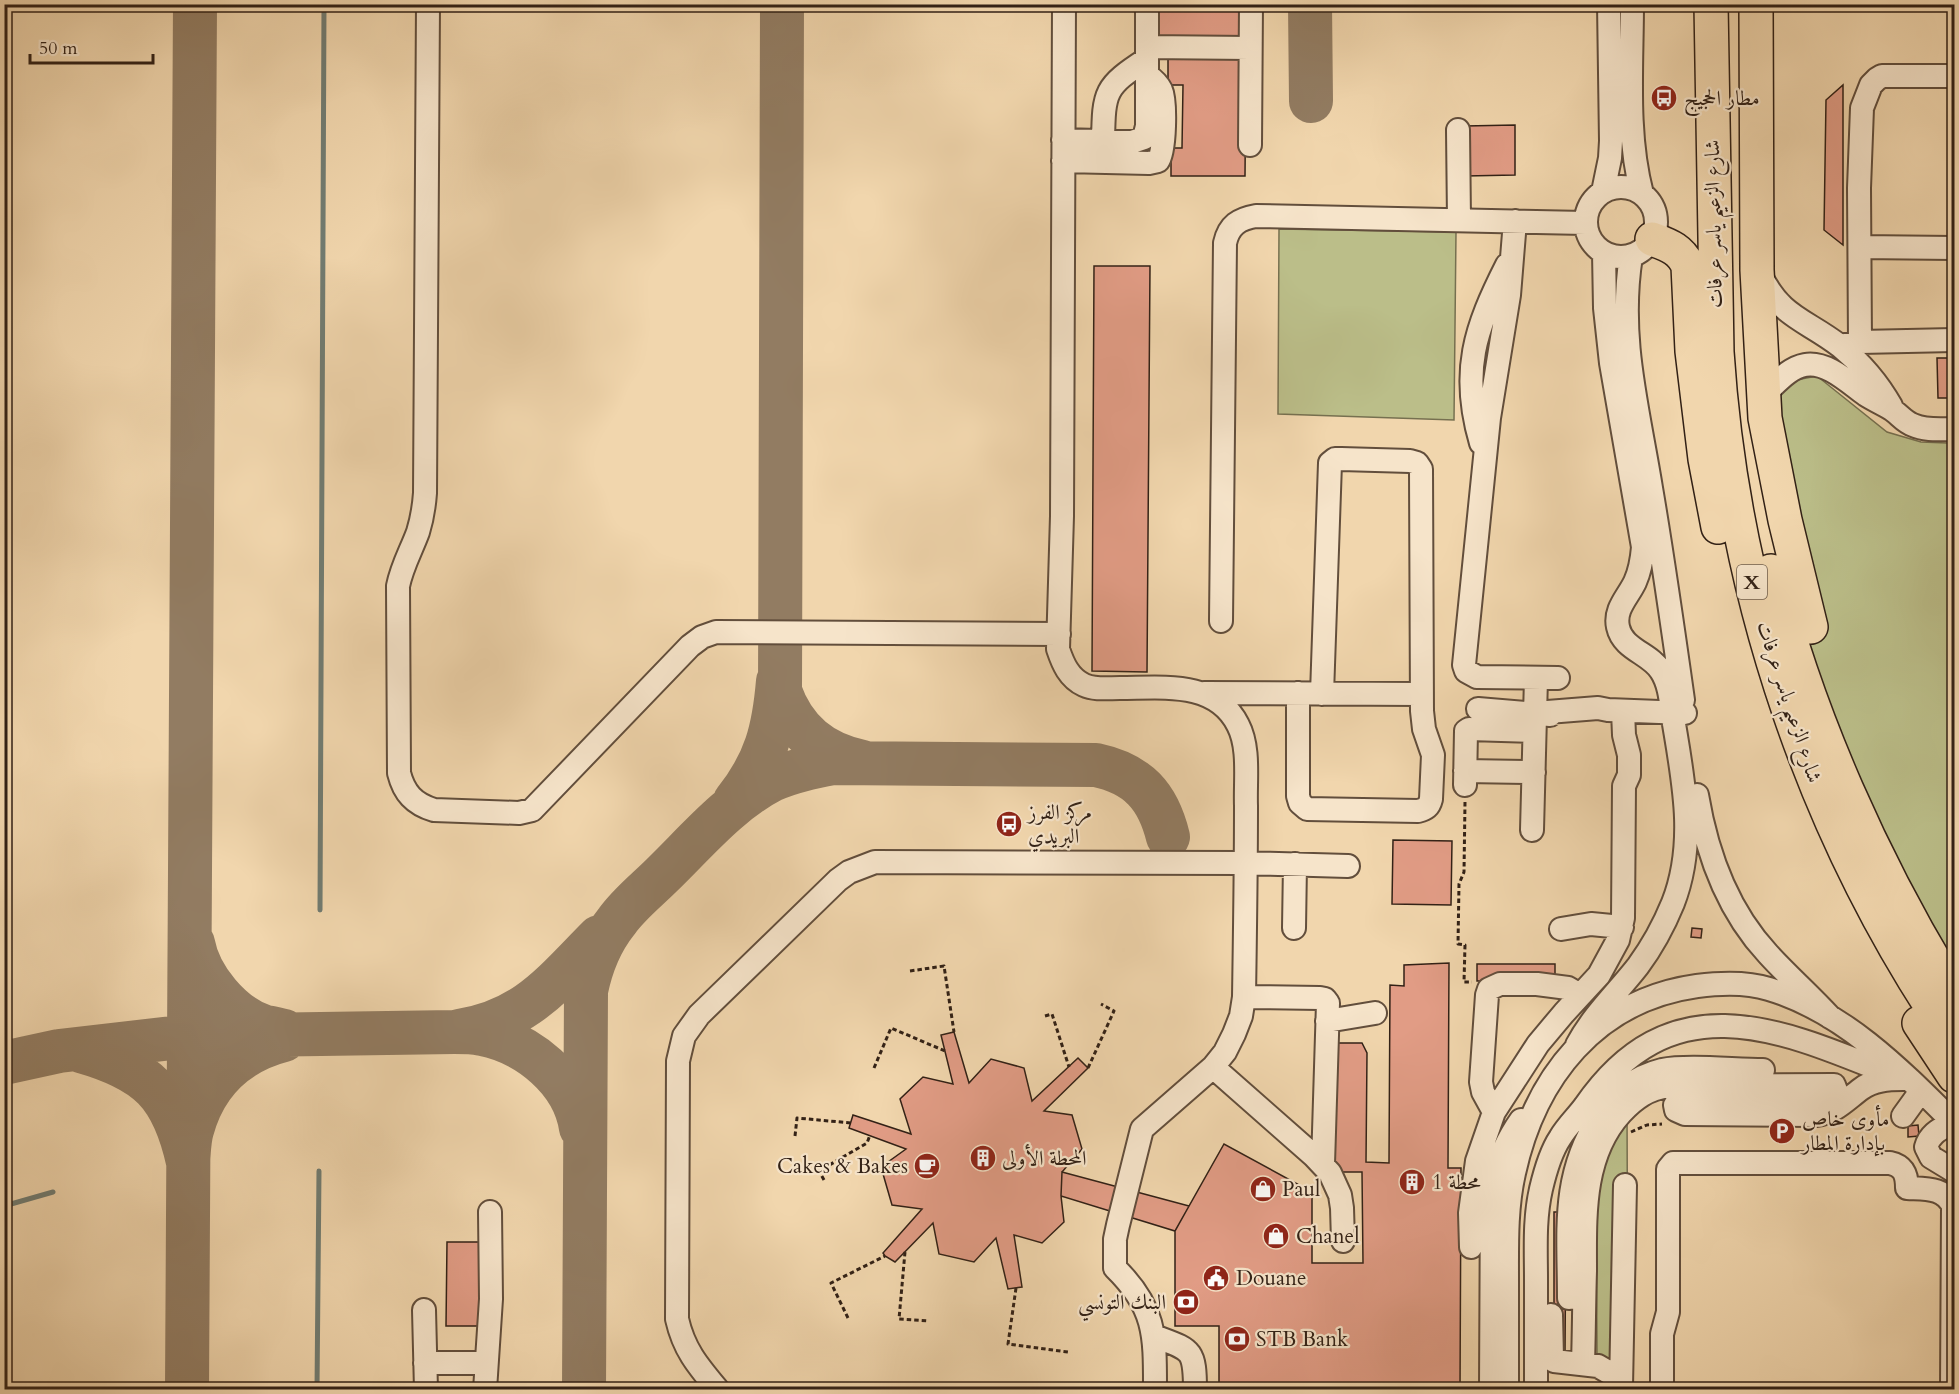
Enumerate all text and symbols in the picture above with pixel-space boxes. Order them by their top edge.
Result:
scale bar [30,27,153,65]
text: 50 m [39,36,78,61]
bus stop icon: مطار الحجيج [1649,83,1679,113]
place label: مطار الحجيج [1684,84,1760,117]
street label: شارع الزعيم ياسر عرفات [1698,139,1736,308]
road number: X [1737,565,1767,599]
street label: شارع الزعيم ياسر عرفات [1743,617,1829,788]
place label: مركز الفرز البريدي [1026,798,1092,852]
bus stop icon: مركز الفرز البريدي [994,809,1024,839]
place label: مأوى خاص بإدارة المطار [1800,1104,1889,1158]
parking icon: مأوى خاص بإدارة المطار [1767,1116,1797,1146]
building icon: المحطة الأولى [968,1143,998,1173]
place label: المحطة الأولى [1002,1143,1087,1173]
cafe icon: Cakes & Bakes [912,1151,942,1181]
place label: Cakes & Bakes [777,1152,908,1181]
building icon: محطة 1 [1397,1167,1427,1197]
place label: محطة 1 [1432,1168,1481,1197]
shop icon: Paul [1248,1174,1278,1204]
place label: Paul [1282,1175,1320,1204]
shop icon: Chanel [1261,1221,1291,1251]
place label: Chanel [1296,1222,1359,1251]
public building icon: Douane [1201,1263,1231,1293]
place label: Douane [1236,1264,1307,1293]
bank icon: البنك التونسي [1171,1287,1201,1317]
place label: البنك التونسي [1078,1288,1166,1322]
bank icon: STB Bank [1222,1324,1252,1354]
place label: STB Bank [1256,1325,1349,1354]

